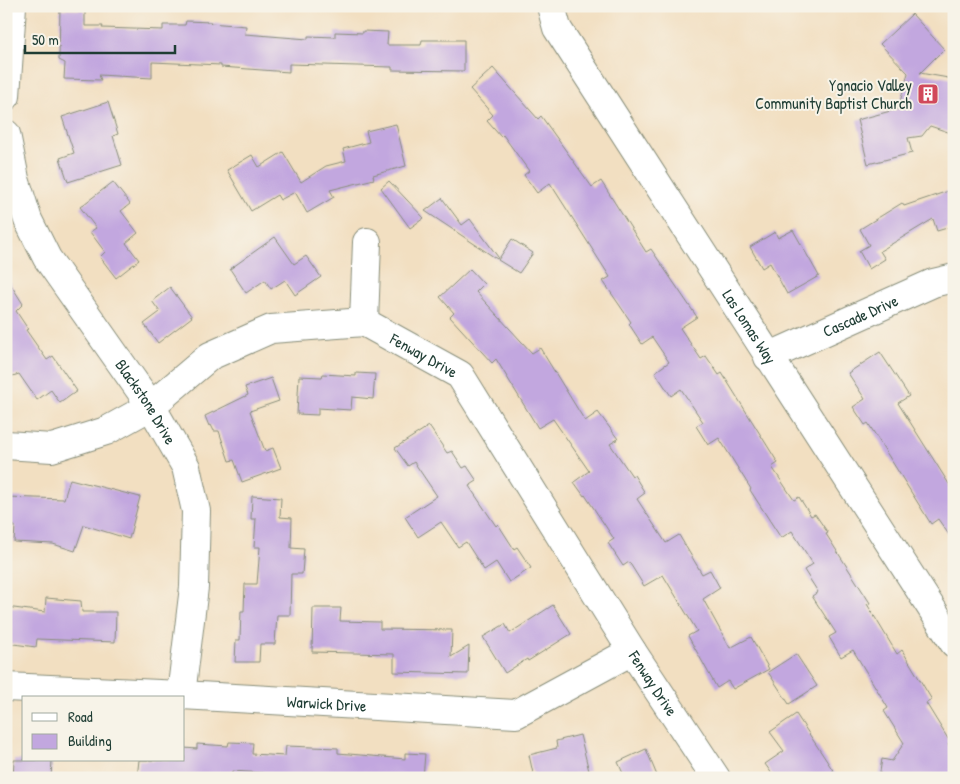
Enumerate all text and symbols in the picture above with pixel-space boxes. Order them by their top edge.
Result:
scale bar [25,22,175,54]
text: 50 m [32,29,59,50]
place label: Ygnacio Valley Community Baptist Church [755,74,912,114]
building icon: Ygnacio Valley Community Baptist Church [916,82,940,106]
street label: Las Lomas Way [717,285,782,368]
street label: Cascade Drive [819,289,902,342]
street label: Fenway Drive [385,327,462,383]
street label: Blackstone Drive [110,355,182,449]
street label: Fenway Drive [623,645,683,721]
street label: Warwick Drive [286,690,368,717]
legend [22,696,185,762]
text: Road [68,706,93,727]
text: Building [68,730,112,751]

